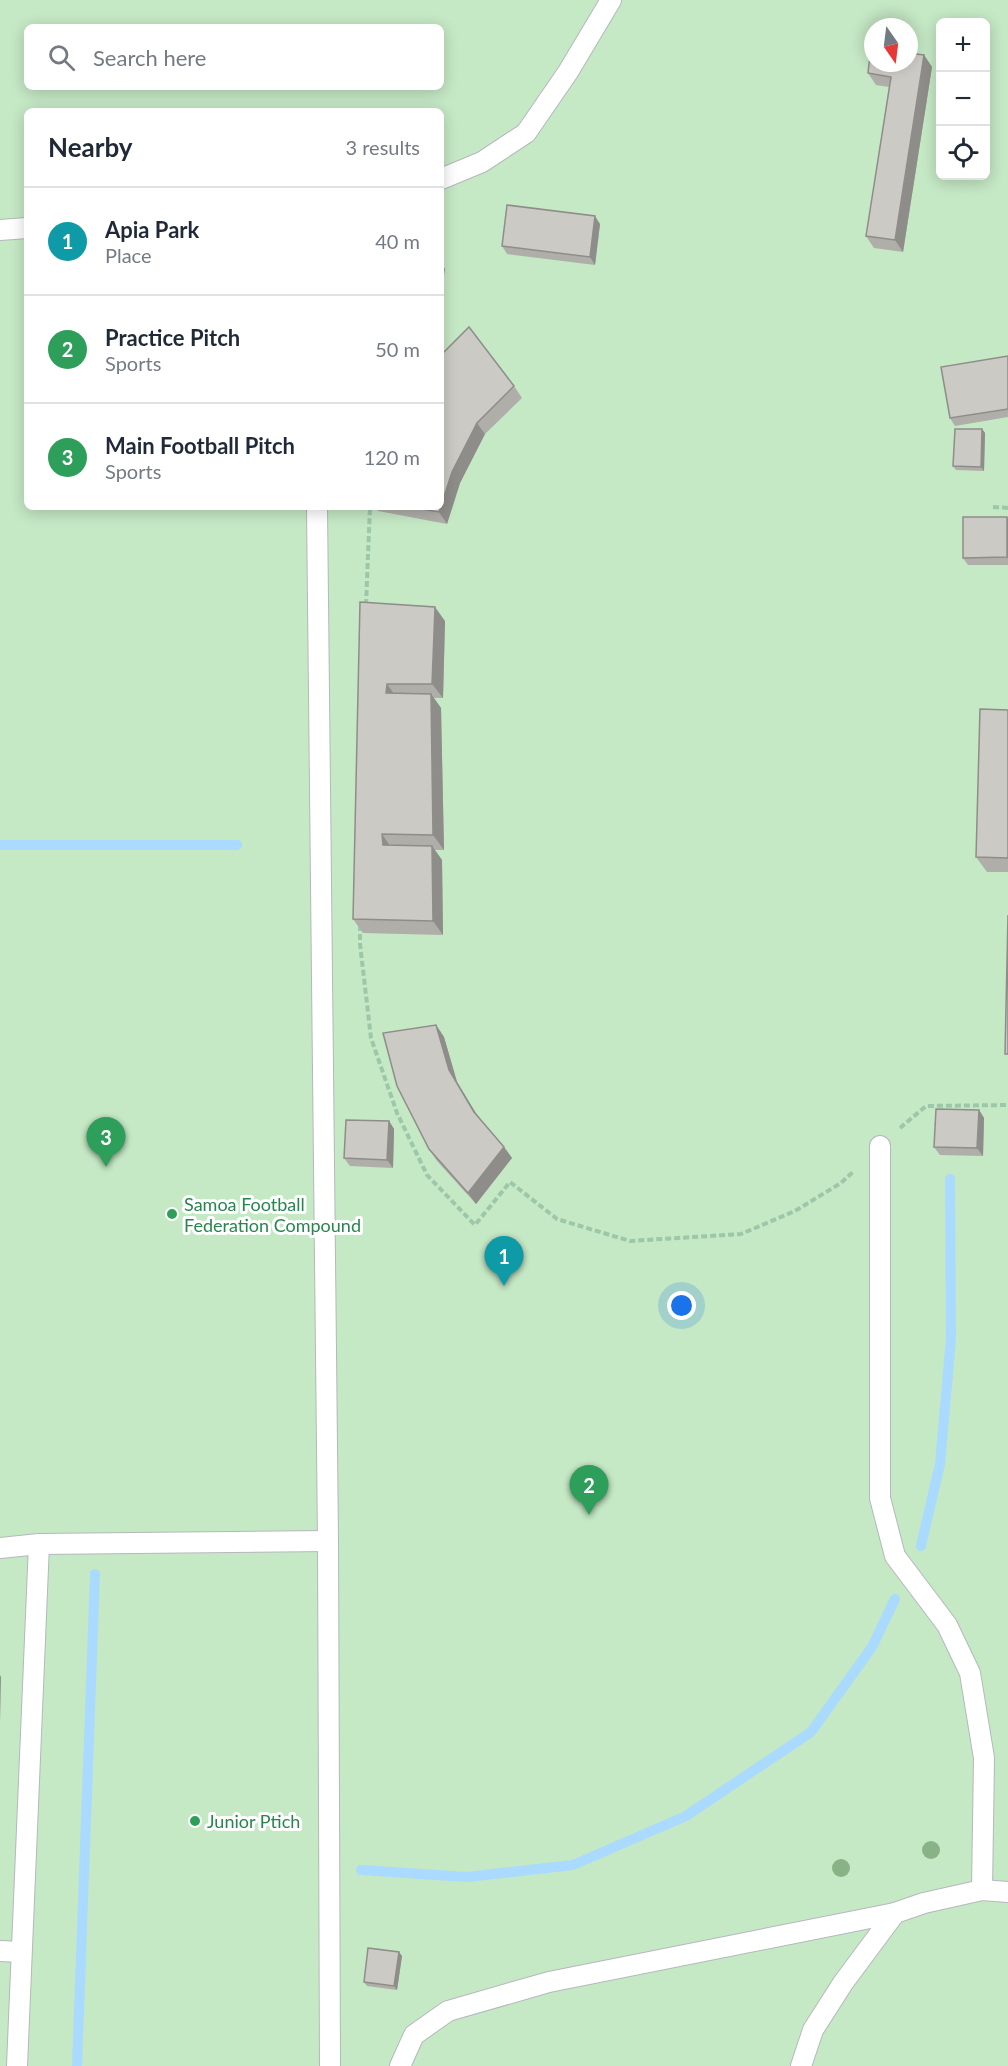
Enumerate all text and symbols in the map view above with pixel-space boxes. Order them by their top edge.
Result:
north arrow [864,18,918,72]
map controls [936,18,990,180]
button: + [936,18,990,72]
search box [24,24,444,90]
icon: search [45,41,78,74]
text: Search here [93,44,206,71]
button: − [936,72,990,126]
button: locate [936,126,990,180]
text: Nearby [48,131,133,163]
text: 3 results [345,135,420,159]
text: Apia Park [105,216,199,243]
text: 1 [62,229,73,253]
text: 40 m [375,229,420,253]
text: Place [105,243,152,267]
text: Practice Pitch [105,324,240,351]
text: 2 [62,337,73,361]
text: 50 m [375,337,420,361]
text: Sports [105,351,161,375]
text: Main Football Pitch [105,432,295,459]
text: 3 [62,445,73,469]
text: 120 m [364,445,420,469]
text: Sports [105,459,161,483]
pin: 3 [86,1118,126,1167]
place label: Samoa Football Federation Compound [184,1193,361,1236]
marker: Samoa Football Federation Compound [165,1207,179,1221]
pin: 1 [484,1236,524,1286]
your location [667,1291,696,1320]
pin: 2 [570,1466,608,1515]
place label: Junior Ptich [207,1810,300,1832]
marker: Junior Ptich [188,1814,202,1828]

